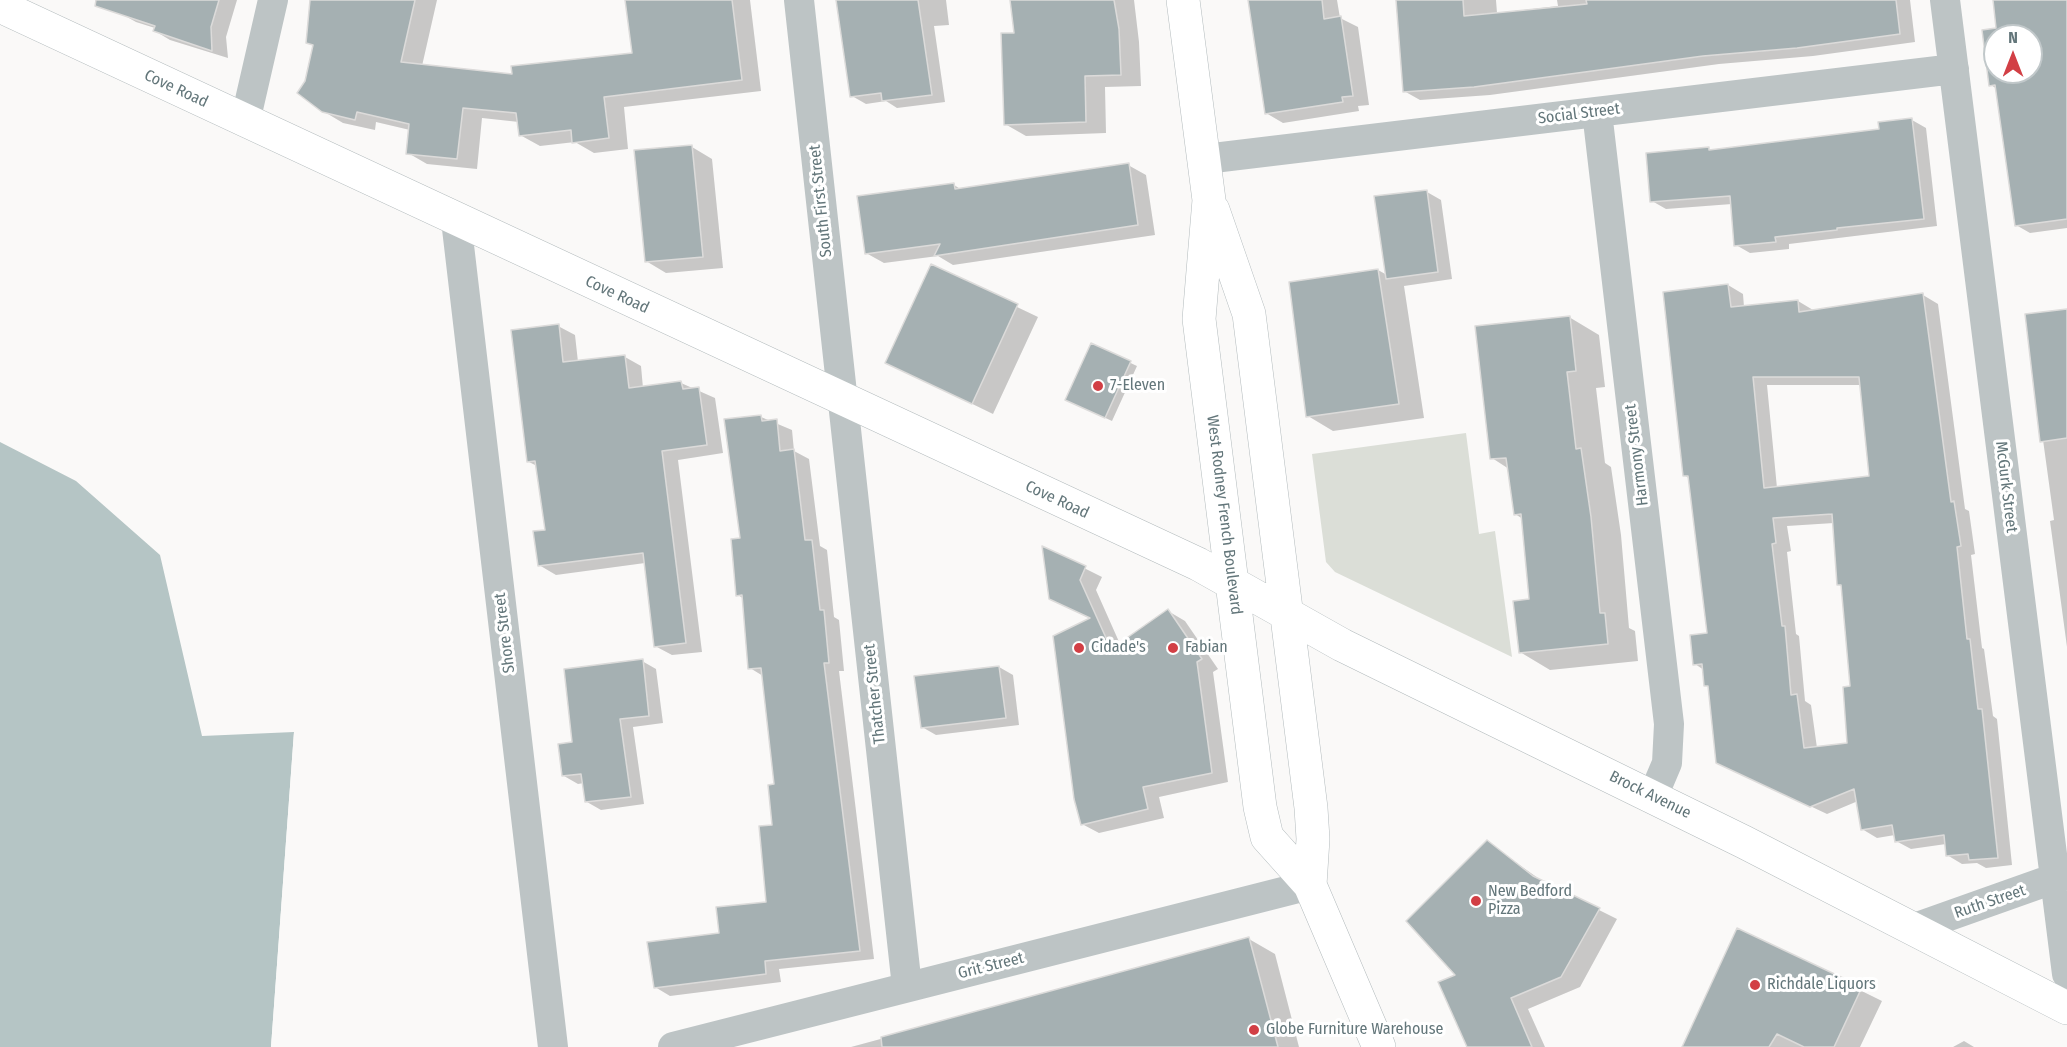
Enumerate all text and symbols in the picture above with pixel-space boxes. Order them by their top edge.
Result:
north arrow [1983,24,2043,84]
text: N [2008,28,2018,47]
street label: Cove Road [141,66,211,112]
street label: Social Street [1537,99,1621,129]
street label: South First Street [806,144,836,258]
street label: Cove Road [582,272,652,318]
place label: 7-Eleven [1110,376,1165,396]
marker: 7-Eleven [1091,379,1105,393]
street label: Harmony Street [1621,403,1653,507]
street label: West Rodney French Boulevard [1202,414,1246,616]
street label: McGurk Street [1991,440,2021,534]
street label: Cove Road [1022,477,1092,523]
street label: Shore Street [491,592,519,674]
place label: Cidade's [1091,638,1146,658]
place label: Fabian [1185,638,1228,658]
marker: Cidade's [1072,641,1086,655]
marker: Fabian [1166,641,1180,655]
street label: Thatcher Street [860,643,890,745]
street label: Brock Avenue [1606,767,1694,823]
street label: Ruth Street [1952,881,2028,923]
place label: New Bedford Pizza [1488,882,1572,920]
marker: New Bedford Pizza [1469,894,1483,908]
street label: Grit Street [956,949,1026,983]
place label: Richdale Liquors [1767,975,1876,995]
marker: Richdale Liquors [1748,978,1762,992]
place label: Globe Furniture Warehouse [1266,1020,1443,1040]
marker: Globe Furniture Warehouse [1247,1023,1261,1037]

